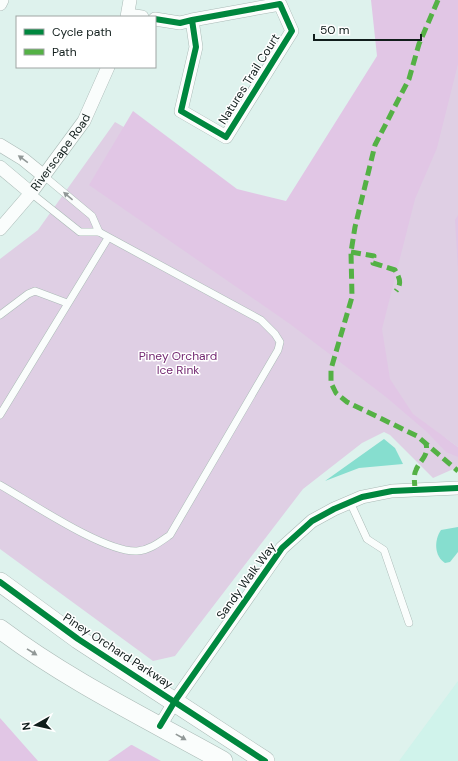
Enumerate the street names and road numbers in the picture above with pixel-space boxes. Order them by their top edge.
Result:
street label: Natures Trail Court [215,30,283,127]
street label: Riverscape Road [27,111,94,194]
street label: Sandy Walk Way [213,539,279,623]
street label: Piney Orchard Parkway [60,610,176,693]

